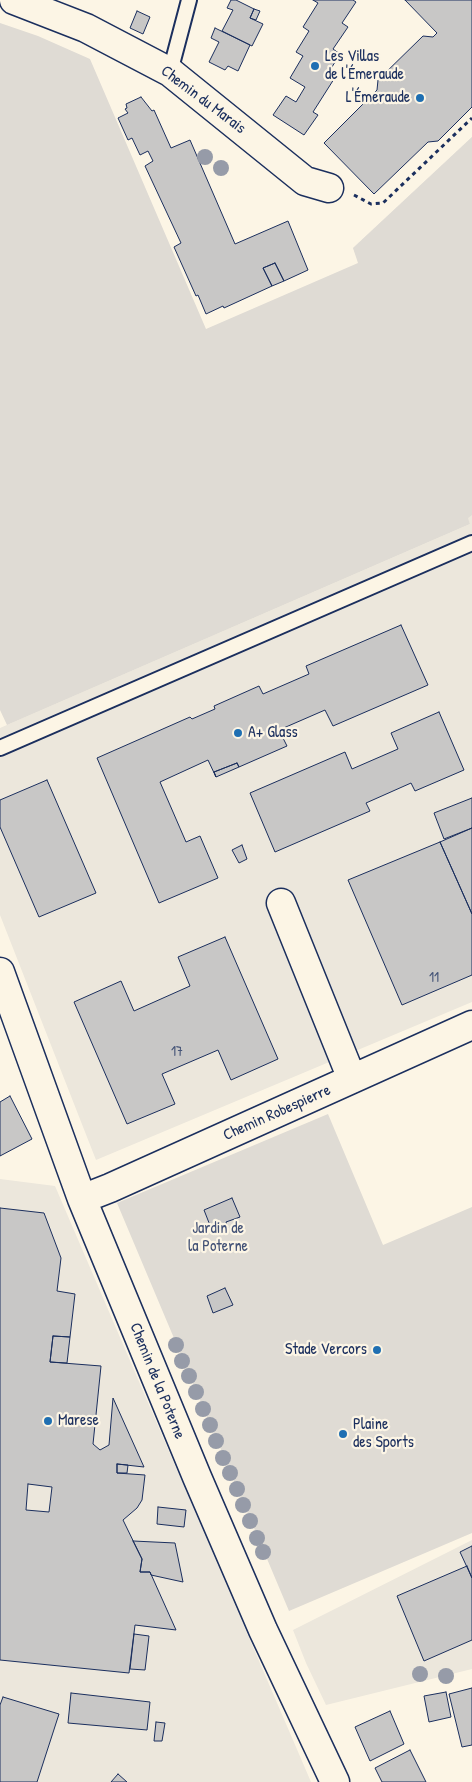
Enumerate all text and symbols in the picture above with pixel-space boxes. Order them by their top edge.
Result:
place label: Les Villas de l'Émeraude [325,47,404,85]
marker: Les Villas de l'Émeraude [309,60,321,72]
street label: Chemin du Marais [157,62,249,138]
place label: L'Émeraude [346,88,410,108]
marker: L'Émeraude [414,92,426,104]
place label: A+ Glass [248,723,298,743]
marker: A+ Glass [232,727,244,739]
house number: 11 [429,970,439,986]
house number: 17 [171,1044,183,1060]
street label: Chemin Robespierre [220,1081,334,1145]
park label: Jardin de la Poterne [188,1219,248,1257]
street label: Chemin de la Poterne [125,1320,189,1442]
place label: Stade Vercors [285,1340,367,1360]
marker: Stade Vercors [371,1344,383,1356]
place label: Marese [58,1411,99,1431]
marker: Marese [42,1415,54,1427]
place label: Plaine des Sports [353,1415,414,1453]
marker: Plaine des Sports [337,1428,349,1440]

